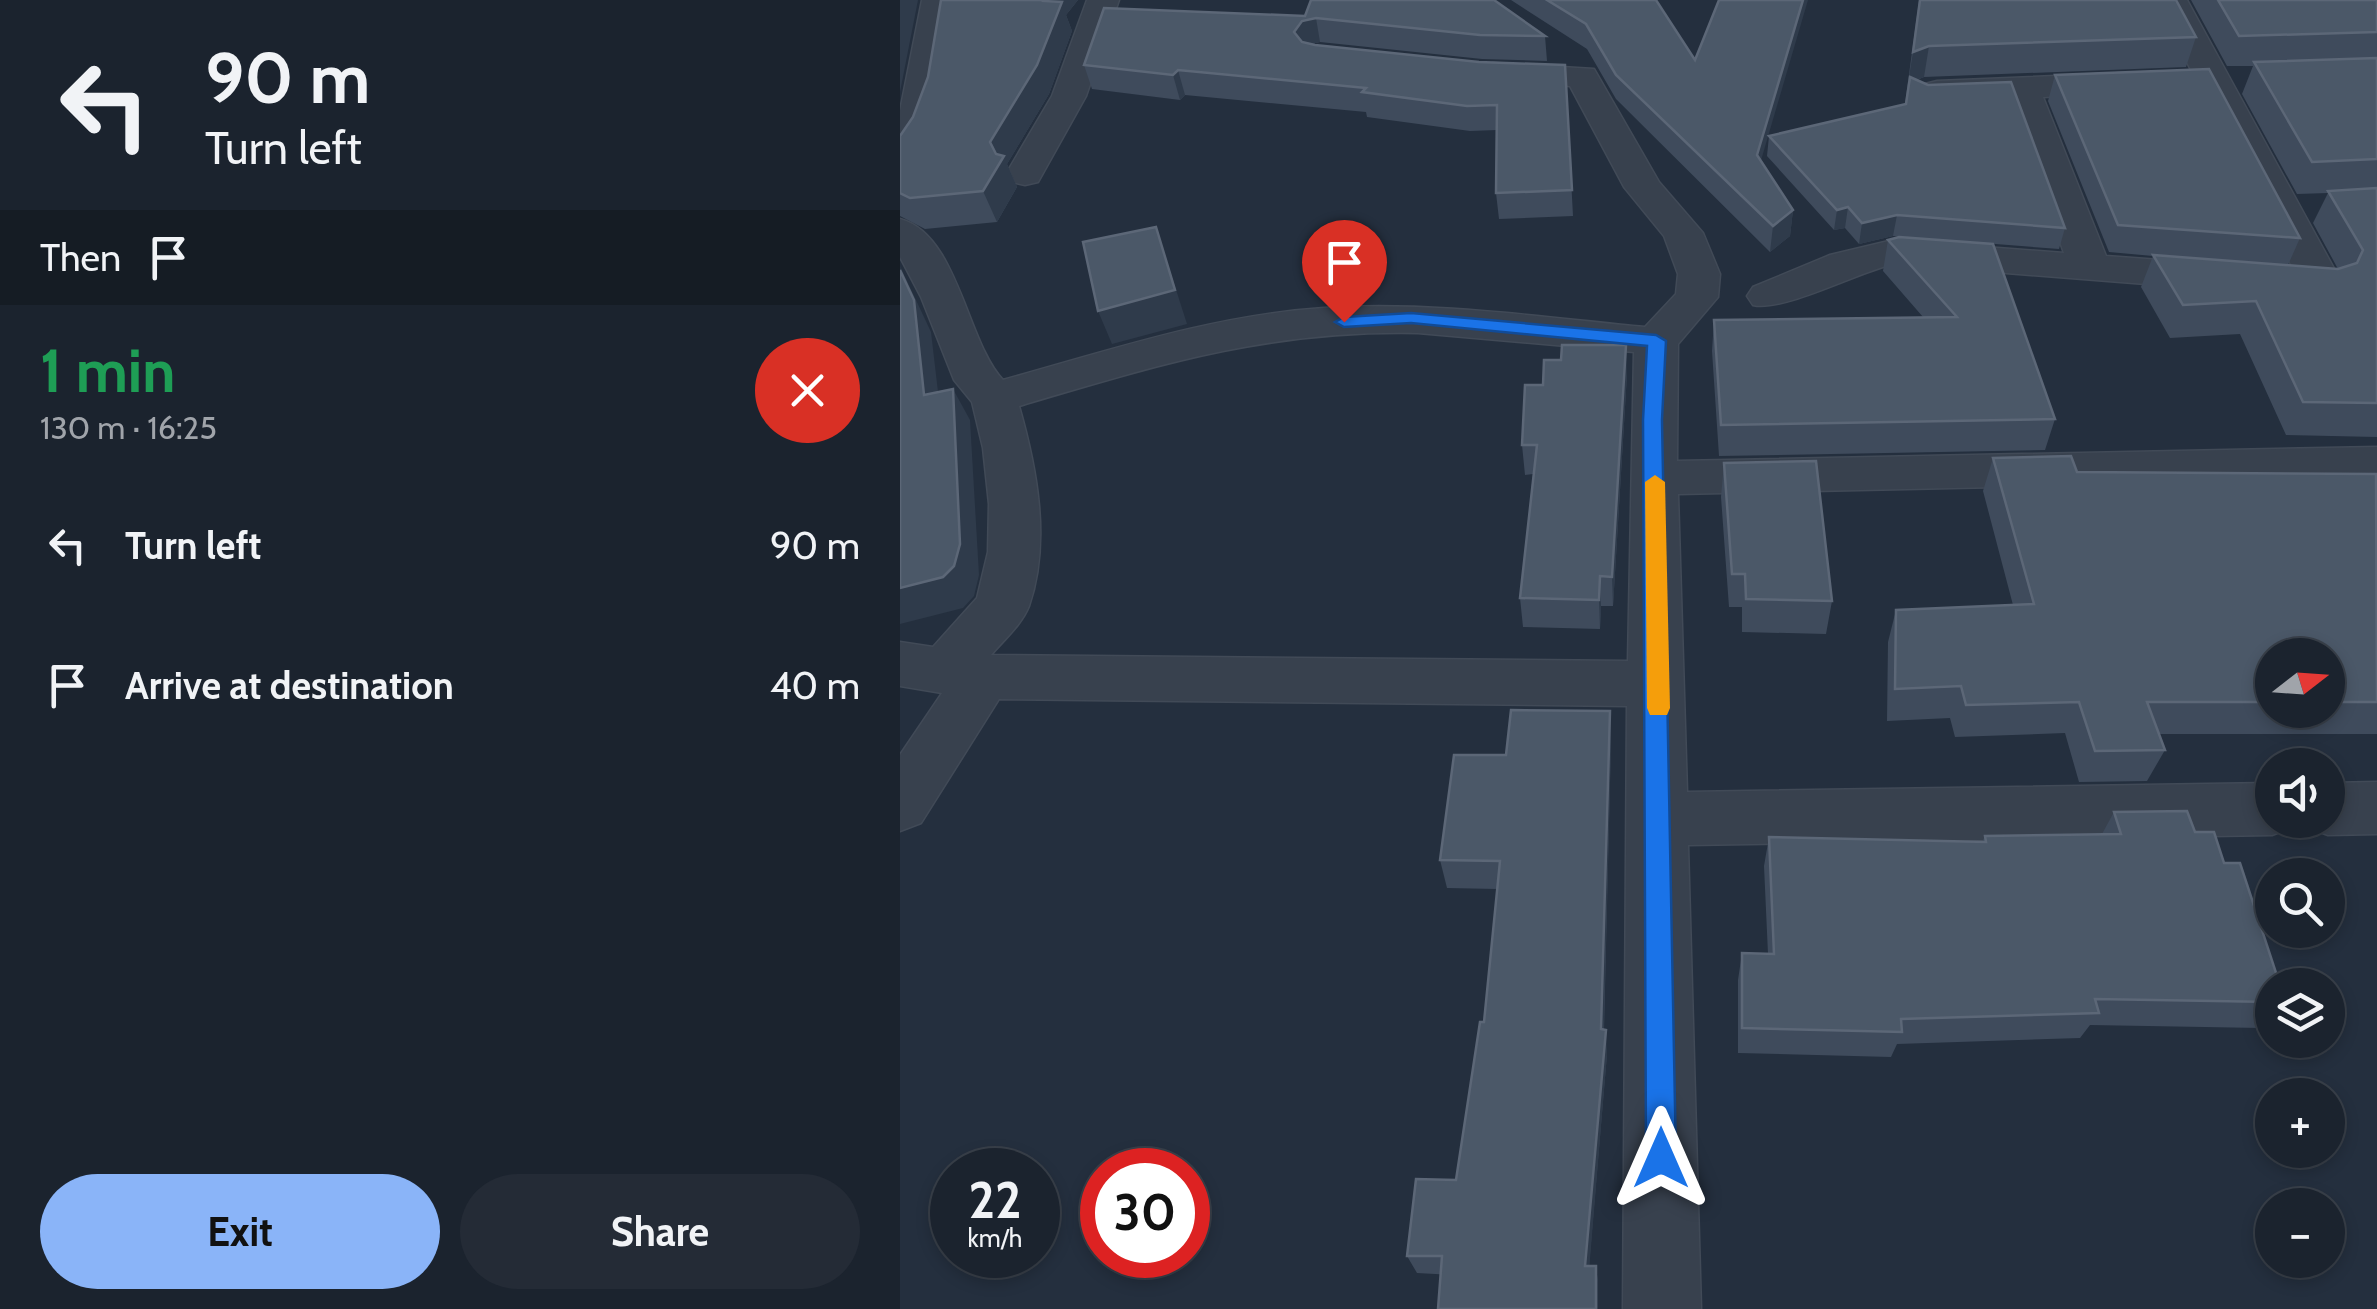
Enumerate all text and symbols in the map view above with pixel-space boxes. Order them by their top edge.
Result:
text: 90 m [205,35,370,121]
icon: left [40,40,170,170]
text: Turn left [205,121,362,175]
pin [1302,220,1387,323]
icon: arrive [141,230,196,285]
text: Then [40,234,121,281]
icon: arrive [1317,235,1372,290]
text: 1 min [40,334,175,407]
button: close [755,338,860,443]
text: 130 m · 16:25 [40,408,217,447]
icon: left [40,518,95,573]
text: Turn left [125,522,261,569]
text: 90 m [770,522,860,569]
north arrow [2255,638,2345,728]
map controls [2255,638,2345,1278]
icon: arrive [40,658,95,713]
text: Arrive at destination [125,662,454,709]
text: 40 m [770,662,860,709]
button: sound [2255,748,2345,838]
button: search [2255,858,2345,948]
button: layers [2255,968,2345,1058]
button: + [2255,1078,2345,1168]
position arrow [1609,1106,1713,1210]
speed limit sign: 30 [1080,1148,1210,1278]
text: 22 [969,1170,1021,1231]
button: Exit [40,1174,440,1289]
button: Share [460,1174,860,1289]
button: − [2255,1188,2345,1278]
text: km/h [968,1223,1022,1253]

